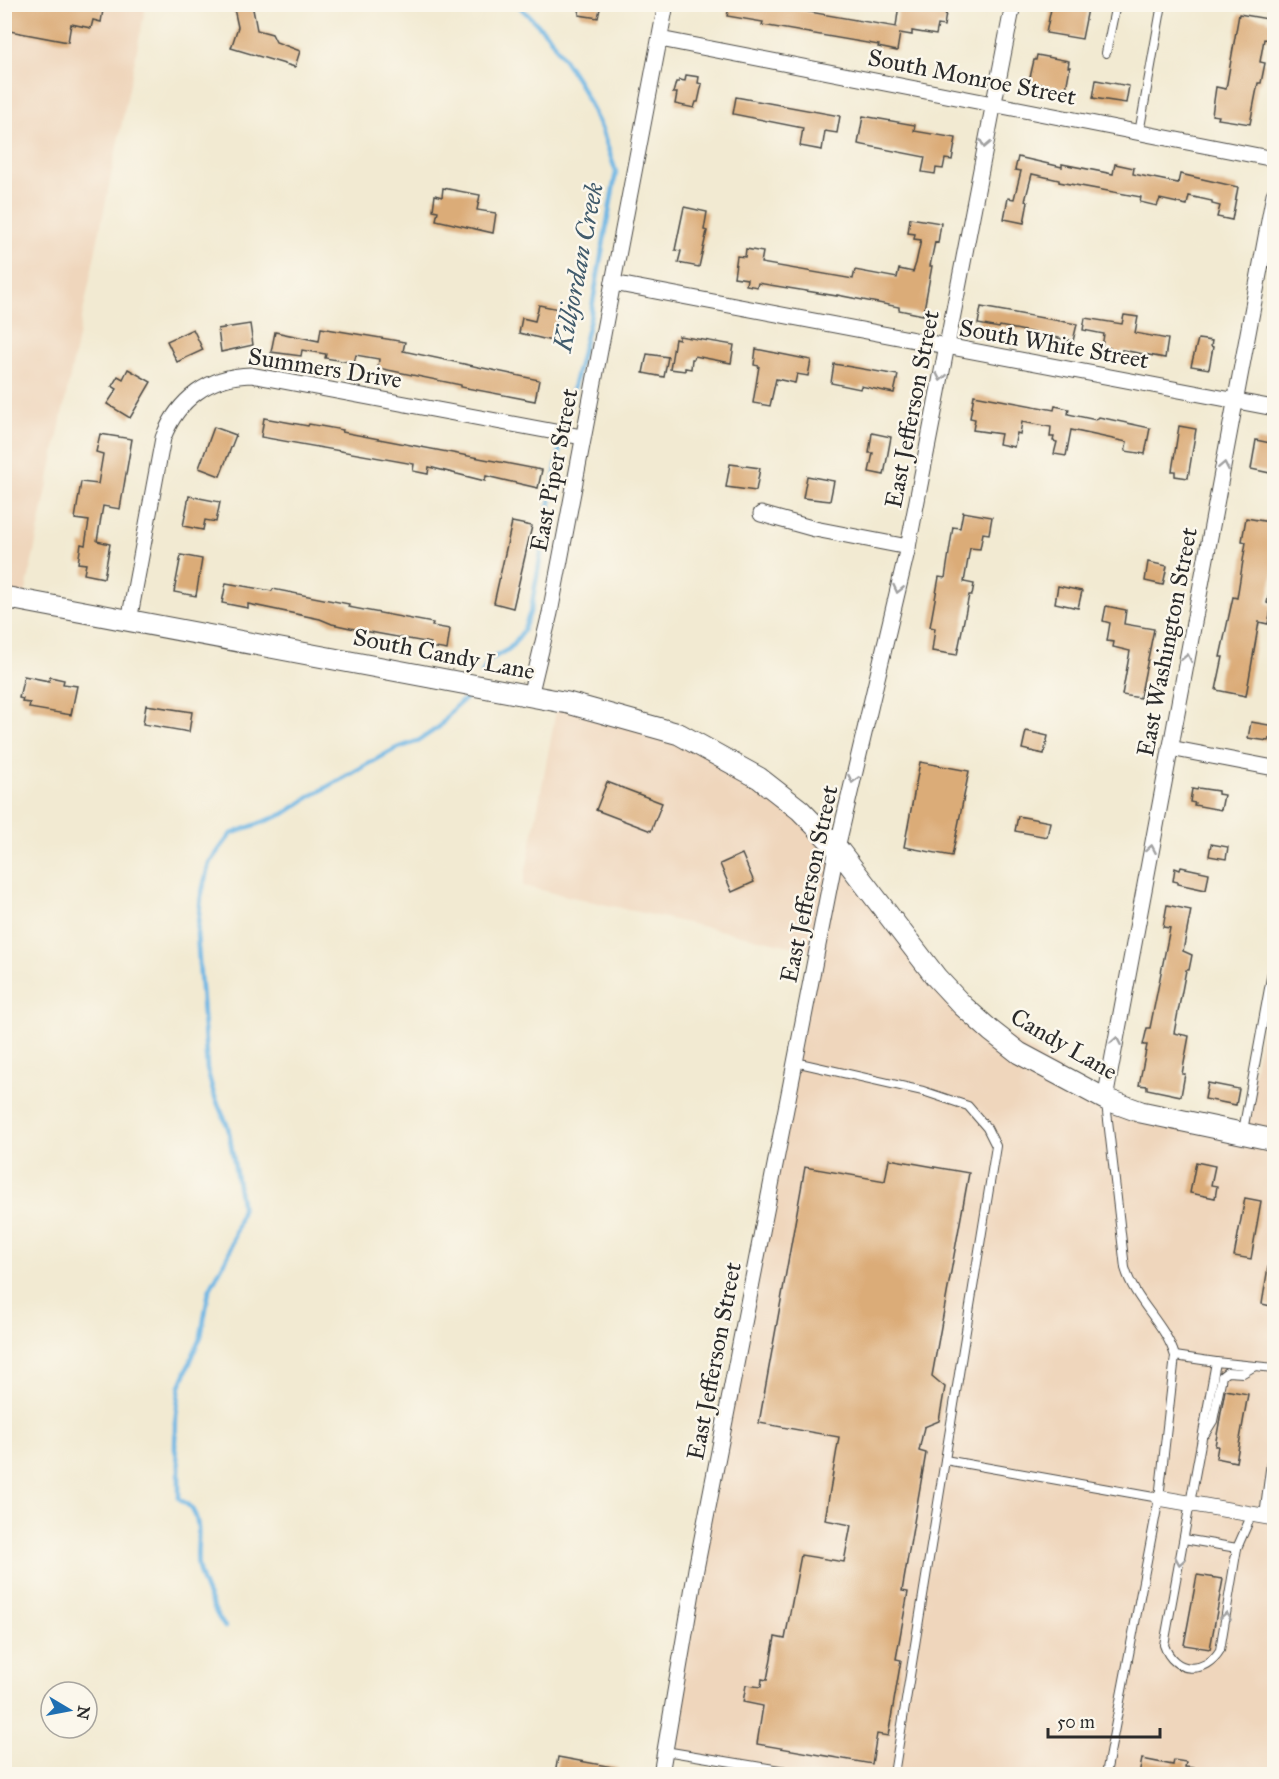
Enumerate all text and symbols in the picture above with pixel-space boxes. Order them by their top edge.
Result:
street label: South Monroe Street [865,42,1079,112]
one-way arrow [979,139,992,149]
water label: Killjordan Creek [546,179,610,356]
street label: East Jefferson Street [878,307,946,511]
street label: South White Street [957,313,1152,376]
street label: Summers Drive [246,341,404,395]
one-way arrow [935,372,947,382]
street label: East Piper Street [523,385,585,554]
one-way arrow [1217,461,1230,471]
street label: East Washington Street [1130,524,1204,759]
one-way arrow [893,584,906,594]
street label: South Candy Lane [351,622,537,686]
one-way arrow [1180,653,1193,663]
one-way arrow [848,773,861,783]
street label: East Jefferson Street [773,782,845,985]
one-way arrow [1144,845,1157,855]
street label: Candy Lane [1005,1001,1123,1087]
one-way arrow [1109,1036,1122,1046]
street label: East Jefferson Street [680,1259,748,1463]
one-way arrow [1174,1556,1187,1566]
one-way arrow [1219,1611,1232,1621]
north arrow [39,1680,99,1740]
scale bar [1048,1701,1160,1739]
text: N [73,1704,94,1721]
text: 50 m [1057,1711,1095,1733]

